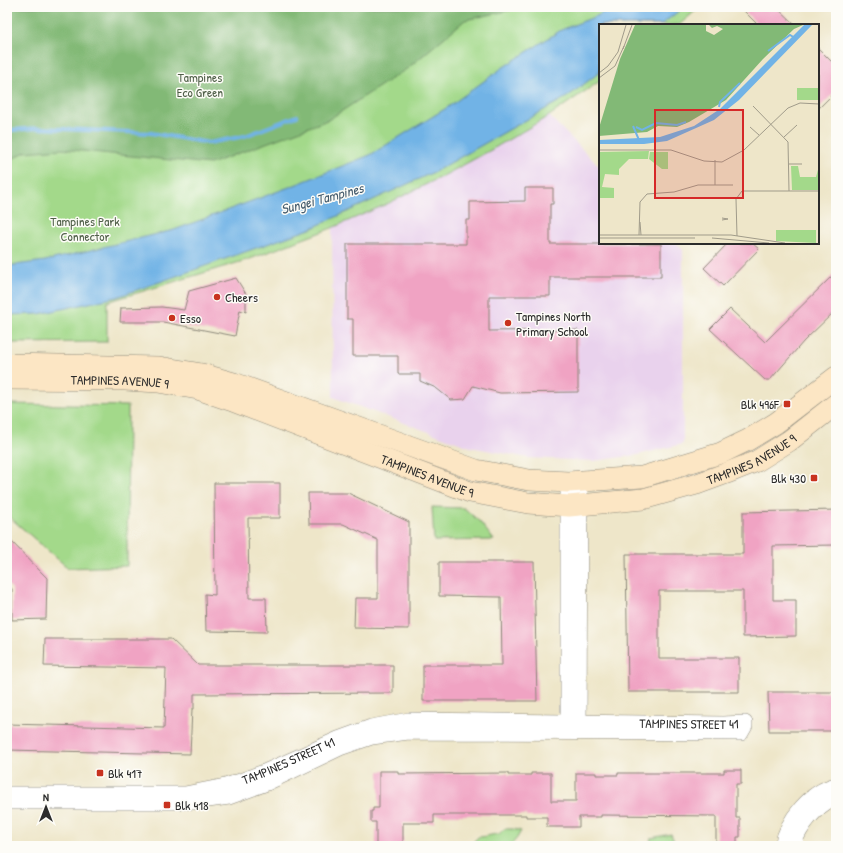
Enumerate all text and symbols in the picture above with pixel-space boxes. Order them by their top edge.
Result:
inset map [599,24,819,244]
park label: Tampines Eco Green [177,68,223,101]
water label: Sungei Tampines [279,177,367,219]
park label: Tampines Park Connector [50,212,120,245]
place label: Cheers [225,288,258,306]
marker: Cheers [212,292,222,302]
place label: Tampines North Primary School [516,307,591,340]
place label: Esso [180,309,201,327]
marker: Esso [167,313,177,323]
marker: Tampines North Primary School [503,318,513,328]
street label: TAMPINES AVENUE 9 [71,371,171,393]
place label: Blk 496F [741,395,780,413]
marker: Blk 496F [782,399,792,409]
street label: TAMPINES AVENUE 9 [704,429,800,489]
street label: TAMPINES AVENUE 9 [378,450,475,502]
place label: Blk 430 [771,469,806,487]
marker: Blk 430 [809,473,819,483]
street label: TAMPINES STREET 41 [639,714,739,733]
street label: TAMPINES STREET 41 [239,733,338,788]
place label: Blk 417 [108,764,142,782]
marker: Blk 417 [95,768,105,778]
north arrow [26,787,66,827]
text: N [43,790,49,804]
place label: Blk 418 [175,796,209,814]
marker: Blk 418 [162,800,172,810]

